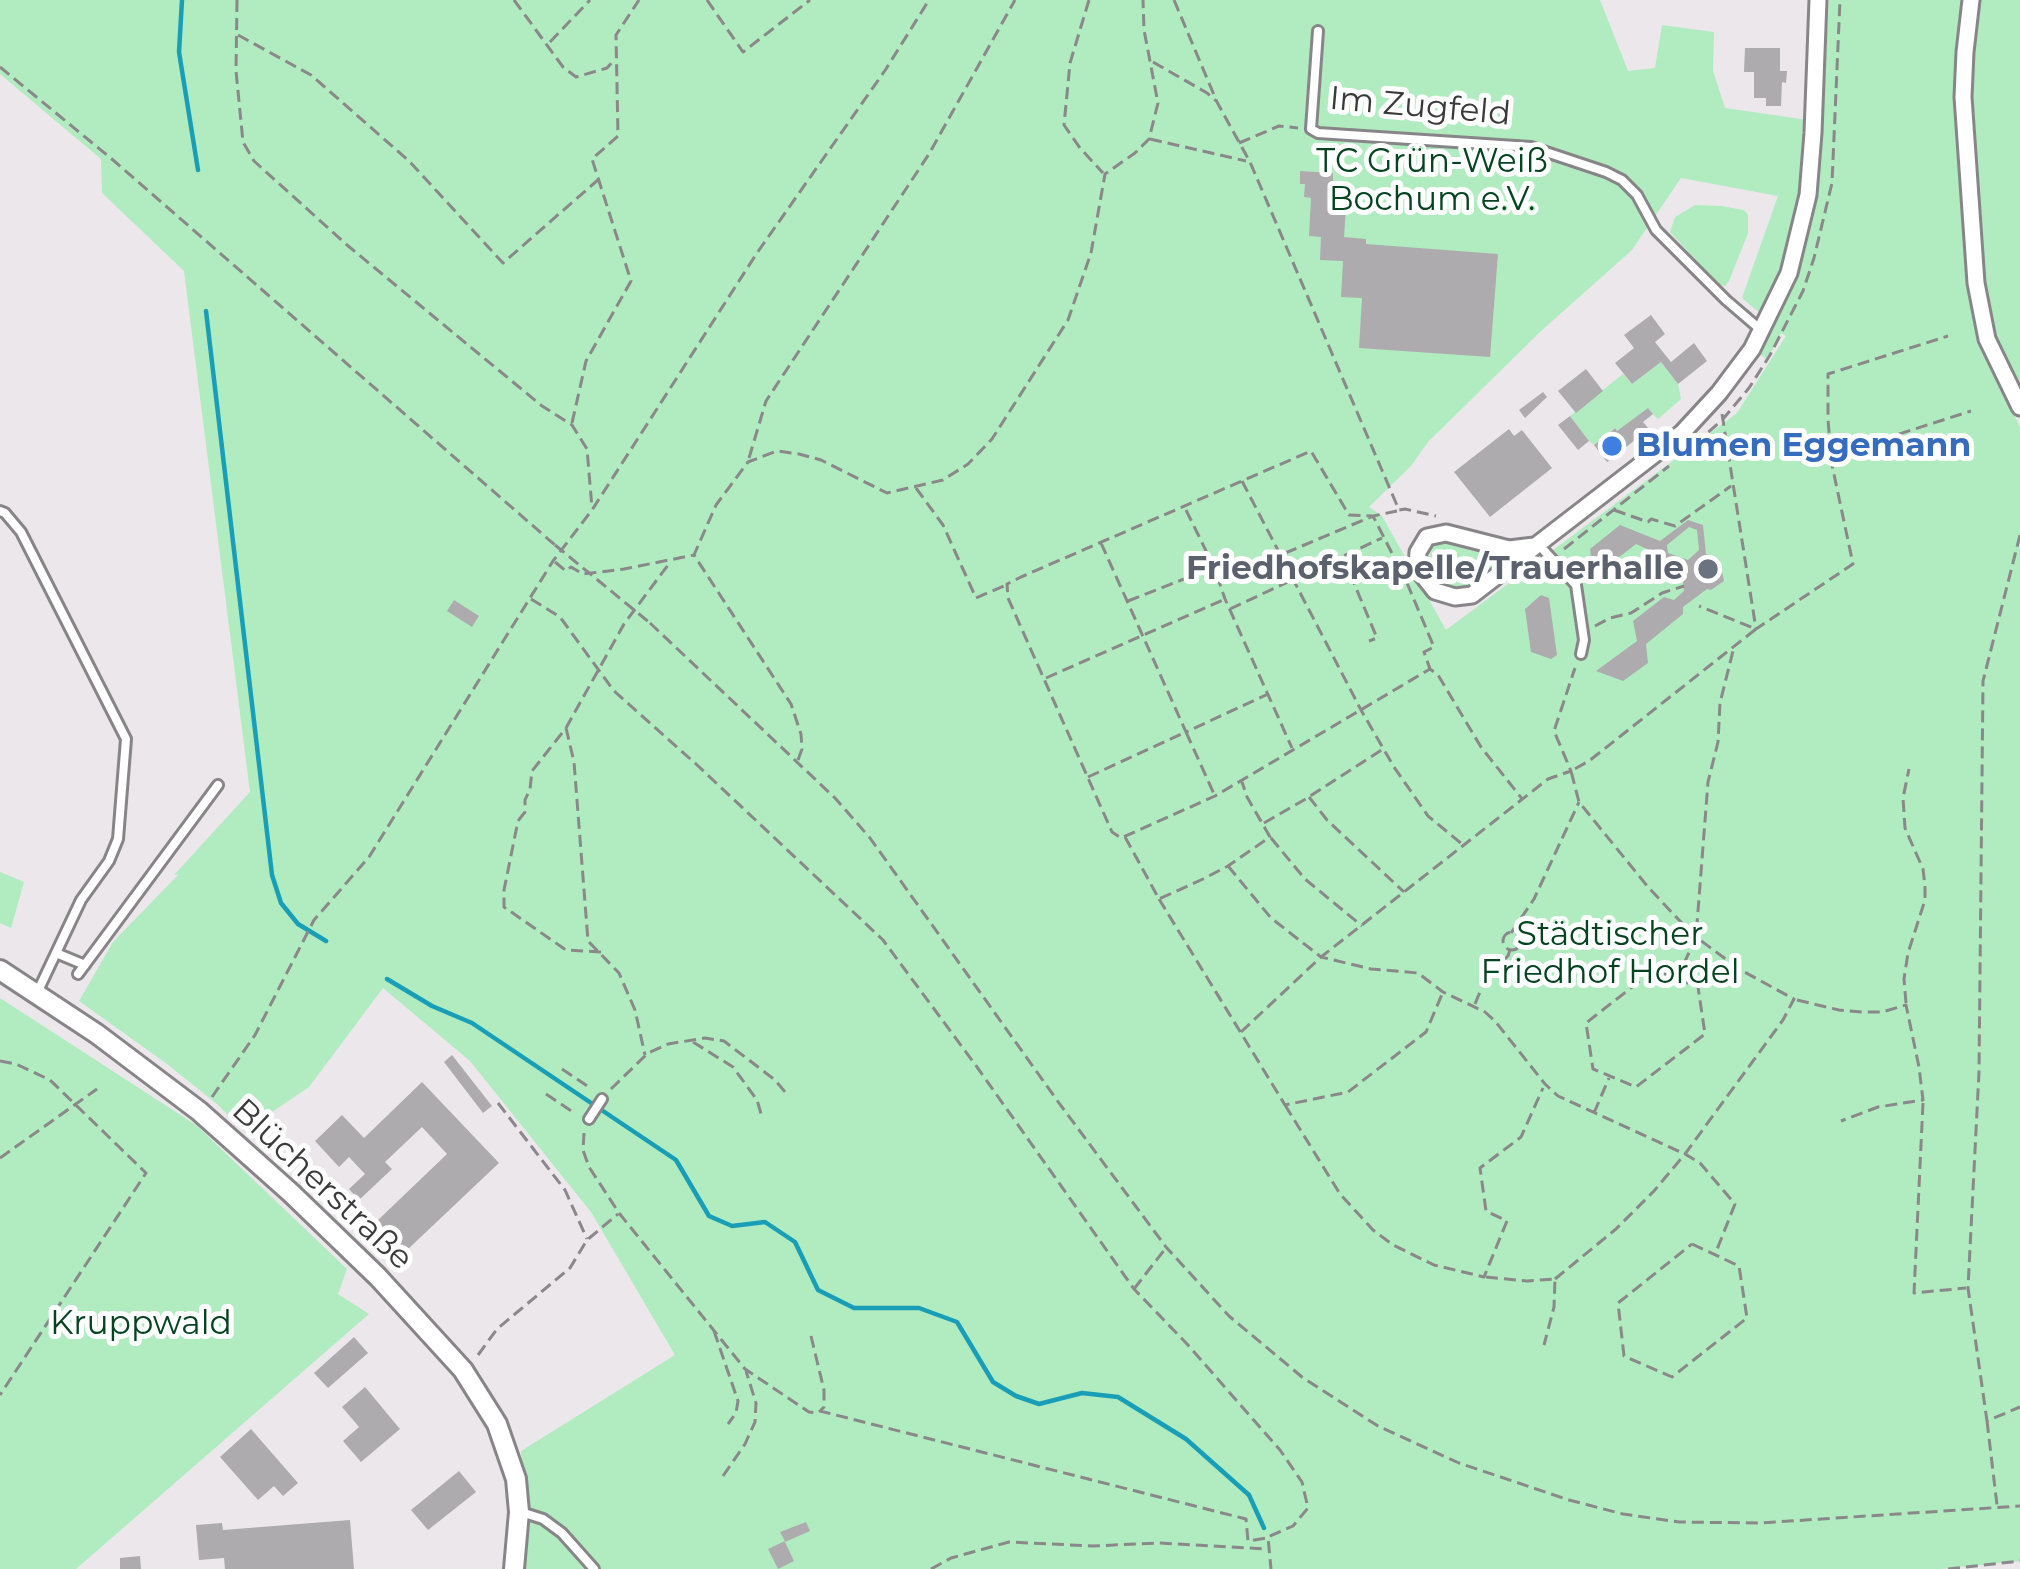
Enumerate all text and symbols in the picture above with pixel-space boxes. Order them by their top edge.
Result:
street label: Im Zugfeld [1328,79,1512,135]
park label: TC Grün-Weiß Bochum e.V. [1316,142,1548,220]
place label: Blumen Eggemann [1636,426,1971,466]
marker: Blumen Eggemann [1599,433,1625,459]
place label: Friedhofskapelle/Trauerhalle [1186,549,1684,589]
marker: Friedhofskapelle/Trauerhalle [1695,556,1721,582]
park label: Städtischer Friedhof Hordel [1480,915,1740,993]
street label: Blücherstraße [223,1091,421,1279]
park label: Kruppwald [50,1304,232,1344]

